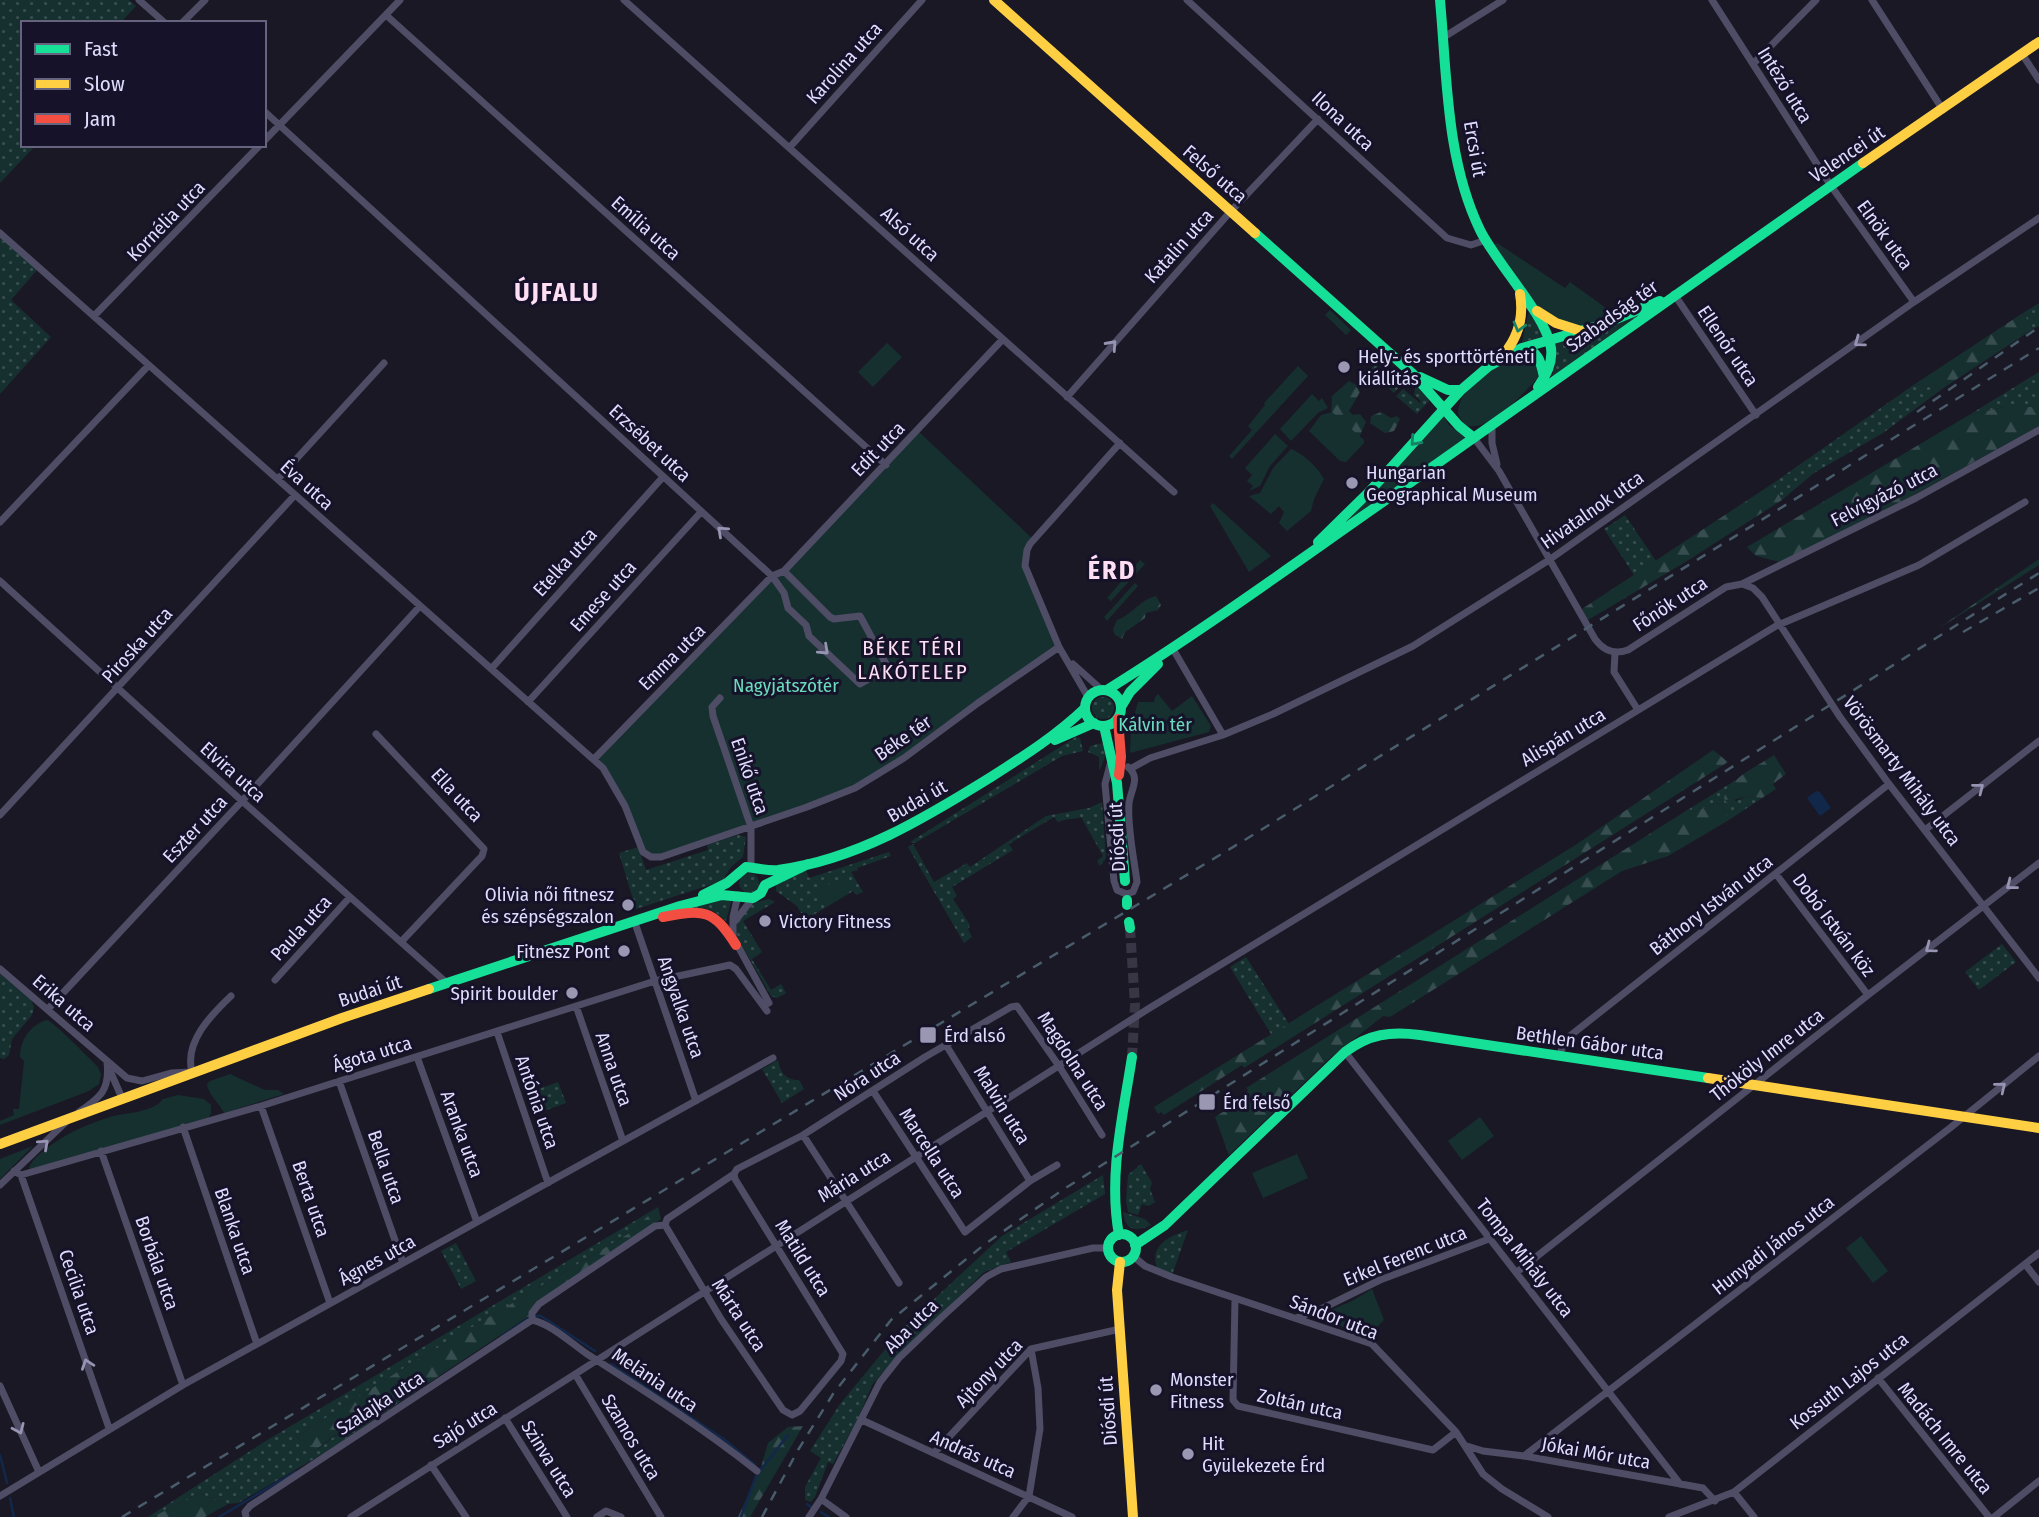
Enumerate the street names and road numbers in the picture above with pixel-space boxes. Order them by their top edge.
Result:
street label: Karolina utca [801,17,887,109]
street label: Intéző utca [1753,43,1817,127]
street label: Ilona utca [1307,86,1379,156]
street label: Ercsi út [1459,119,1491,180]
street label: Velencei út [1805,120,1890,187]
street label: Felső utca [1178,140,1252,208]
street label: Kornélia utca [122,176,210,266]
street label: Emília utca [607,191,685,265]
street label: Elnök utca [1852,196,1918,274]
street label: Alsó utca [876,202,944,266]
street label: Katalin utca [1140,204,1218,288]
street label: Szabadság tér [1562,275,1663,357]
street label: Ellenőr utca [1693,301,1763,391]
street label: Erzsébet utca [604,399,696,487]
street label: Edit utca [846,417,910,481]
street label: Éva utca [276,455,338,515]
street label: Felvigyázó utca [1827,458,1941,532]
street label: Hivatalnok utca [1536,466,1648,554]
street label: Etelka utca [528,523,602,601]
street label: Emese utca [565,556,641,636]
street label: Főnök utca [1628,571,1712,637]
street label: Piroska utca [97,602,177,688]
street label: Emma utca [634,619,710,695]
street label: Vörösmarty Mihály utca [1838,692,1966,850]
street label: Alispán utca [1516,703,1610,771]
street label: Béke tér [870,710,936,766]
street label: Enikő utca [726,735,774,817]
street label: Elvira utca [196,737,270,807]
street label: Ella utca [426,763,488,827]
street label: Budai út [883,774,952,827]
street label: Eszter utca [158,790,232,868]
street label: Diósdi út [1104,801,1130,872]
street label: Báthory István utca [1645,850,1777,960]
street label: Dobó István köz [1788,869,1880,981]
street label: Paula utca [266,891,336,965]
street label: Angyalka utca [653,953,709,1061]
street label: Erika utca [28,970,100,1036]
street label: Budai út [335,970,405,1012]
street label: Thököly Imre utca [1706,1003,1828,1107]
street label: Magdolna utca [1032,1007,1114,1115]
street label: Bethlen Gábor utca [1514,1021,1666,1065]
street label: Anna utca [591,1029,637,1109]
street label: Ágota utca [330,1031,414,1077]
street label: Nóra utca [830,1046,904,1106]
street label: Antónia utca [510,1052,564,1152]
street label: Malvin utca [969,1061,1035,1149]
street label: Aranka utca [436,1087,488,1181]
street label: Marcella utca [894,1104,970,1202]
street label: Bella utca [363,1127,409,1207]
street label: Mária utca [814,1145,894,1207]
street label: Berta utca [287,1158,335,1240]
street label: Blanka utca [209,1185,261,1277]
street label: Hunyadi János utca [1707,1190,1839,1300]
street label: Tompa Mihály utca [1471,1194,1579,1322]
street label: Borbála utca [130,1213,184,1313]
street label: Matild utca [770,1215,836,1301]
street label: Erkel Ferenc utca [1340,1221,1470,1291]
street label: Ágnes utca [335,1230,419,1290]
street label: Cecília utca [54,1246,104,1338]
street label: Márta utca [707,1274,771,1356]
street label: Sándor utca [1286,1290,1382,1344]
street label: Aba utca [879,1294,943,1358]
street label: Kossuth Lajos utca [1785,1328,1913,1434]
street label: Ajtony utca [951,1334,1027,1412]
street label: Melánia utca [608,1343,702,1417]
street label: Szalajka utca [332,1366,428,1440]
street label: Diósdi út [1094,1375,1122,1446]
street label: Madách Imre utca [1893,1377,1997,1499]
street label: Zoltán utca [1255,1384,1345,1424]
street label: Szamos utca [596,1390,666,1484]
street label: Sajó utca [429,1396,501,1454]
street label: Szinva utca [516,1416,582,1502]
street label: András utca [927,1425,1019,1483]
street label: Jókai Mór utca [1540,1432,1652,1474]

